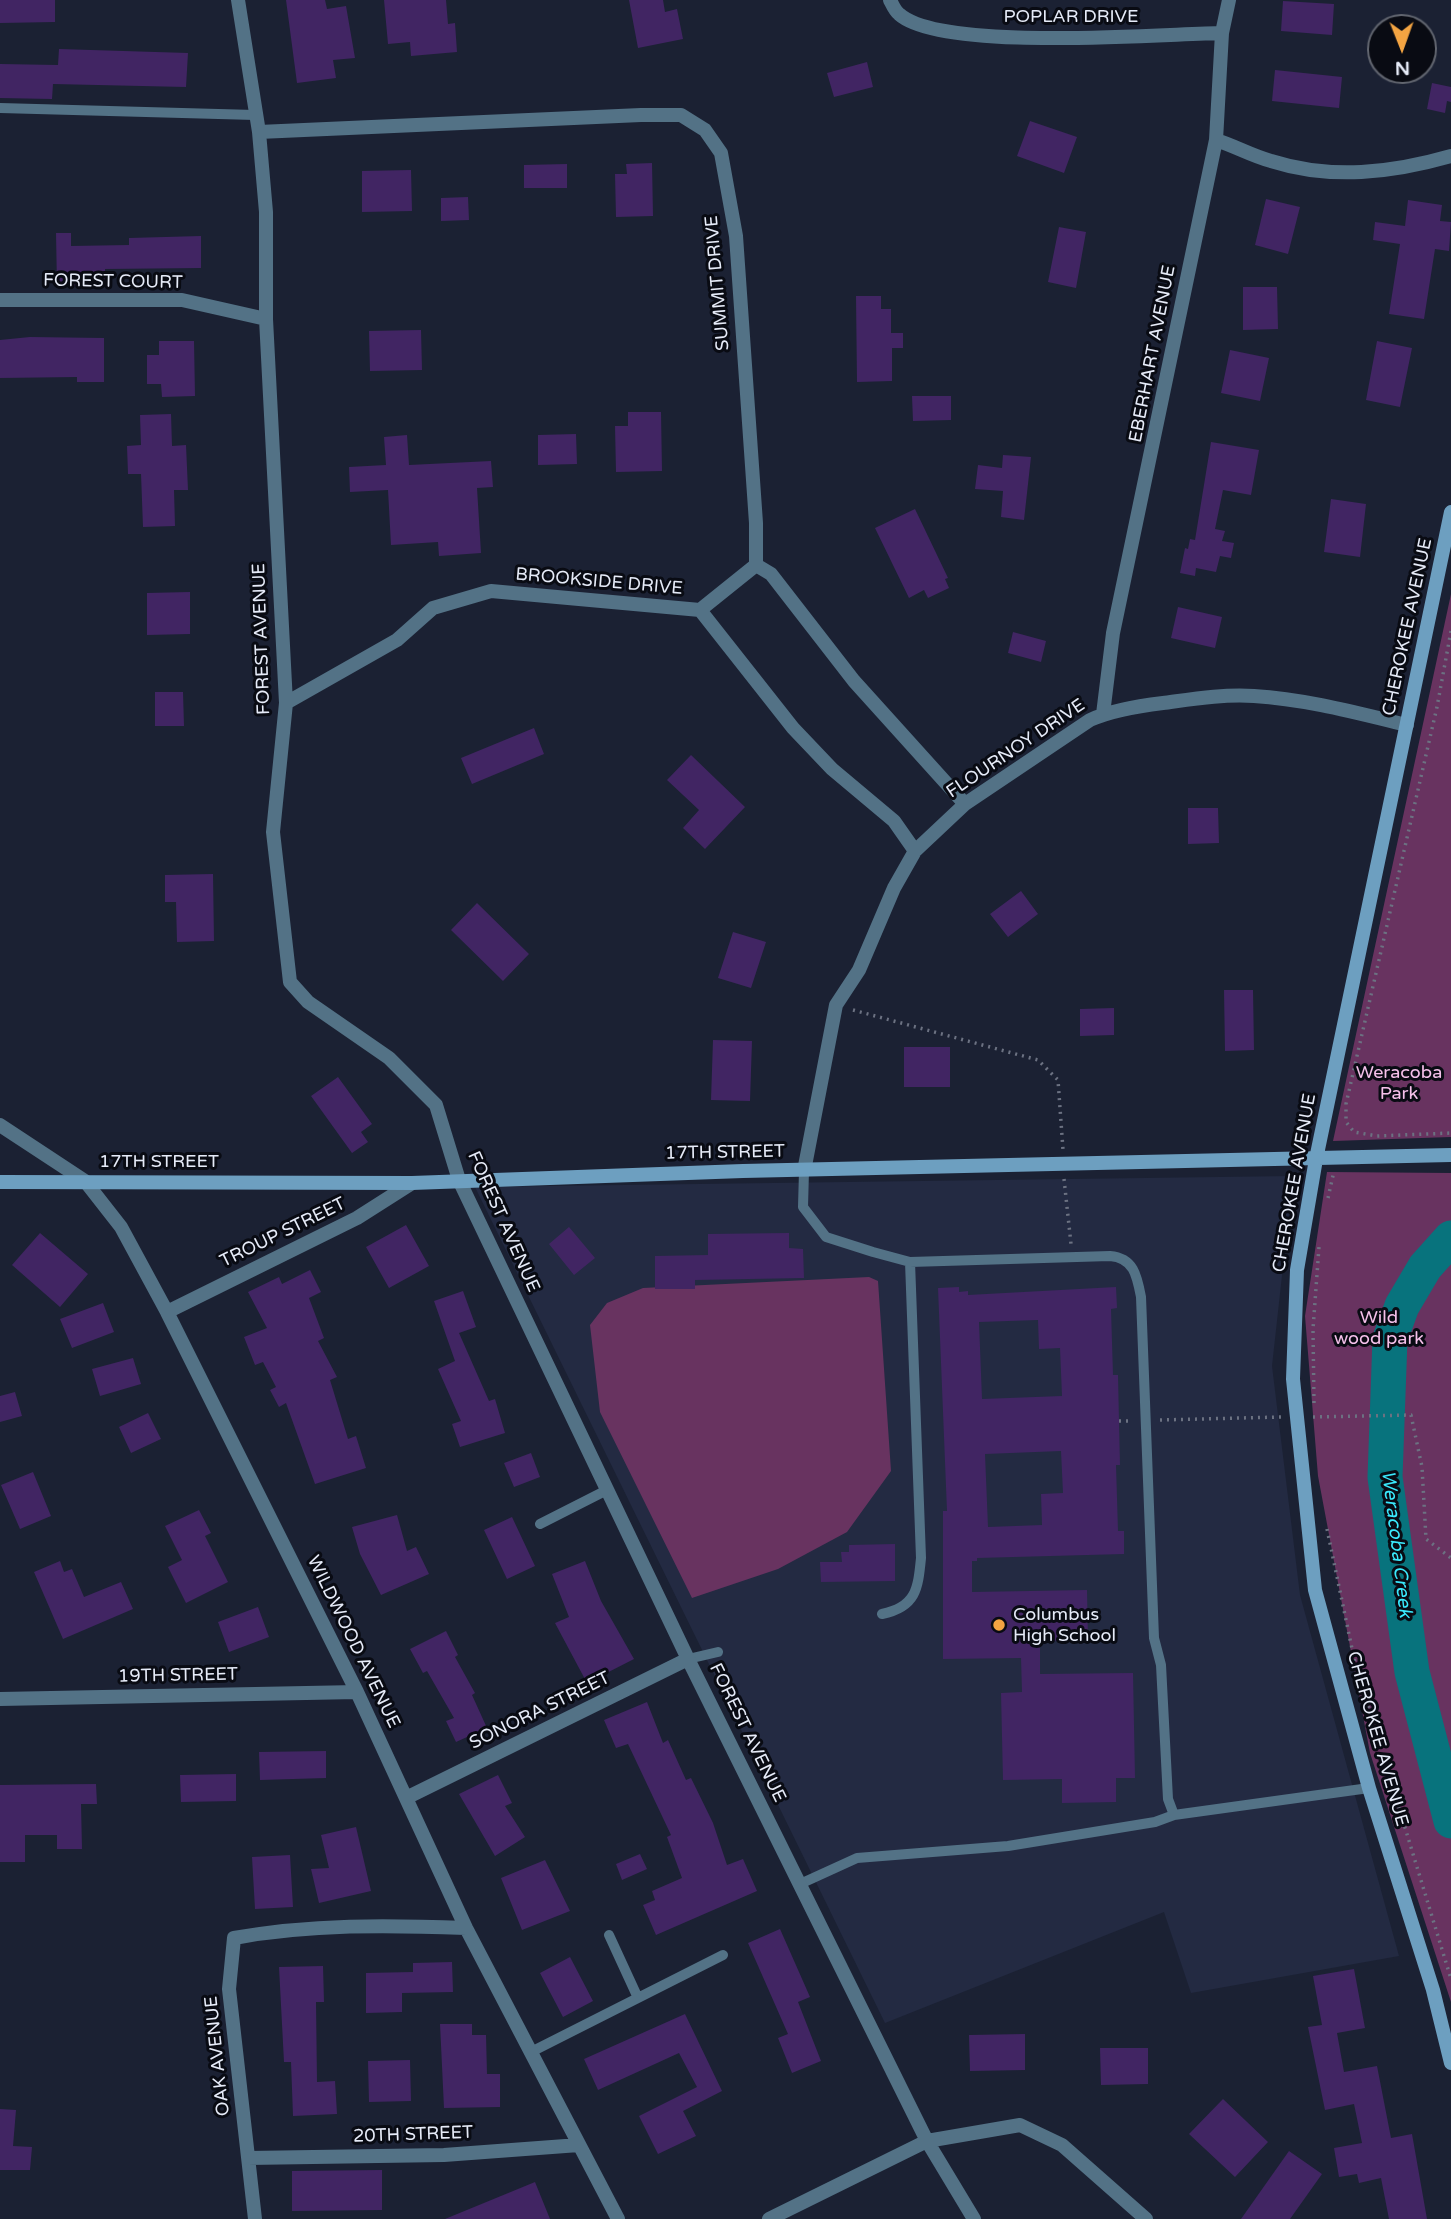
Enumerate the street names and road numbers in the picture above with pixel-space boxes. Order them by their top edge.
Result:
street label: POPLAR DRIVE [1003,6,1139,28]
street label: SUMMIT DRIVE [701,214,735,352]
street label: EBERHART AVENUE [1125,264,1181,444]
street label: FOREST COURT [43,270,183,294]
street label: CHEROKEE AVENUE [1379,536,1437,718]
street label: FOREST AVENUE [249,563,275,715]
street label: BROOKSIDE DRIVE [514,564,684,600]
street label: FLOURNOY DRIVE [943,695,1089,803]
street label: CHEROKEE AVENUE [1269,1092,1321,1274]
street label: 17TH STREET [665,1141,785,1165]
street label: FOREST AVENUE [462,1148,544,1296]
street label: 17TH STREET [99,1151,219,1173]
street label: TROUP STREET [217,1193,349,1273]
street label: WILDWOOD AVENUE [302,1552,404,1732]
street label: CHEROKEE AVENUE [1342,1649,1412,1829]
street label: FOREST AVENUE [704,1660,790,1806]
street label: 19TH STREET [118,1664,238,1688]
street label: SONORA STREET [466,1668,614,1754]
street label: OAK AVENUE [201,1995,235,2117]
street label: 20TH STREET [353,2122,473,2148]

